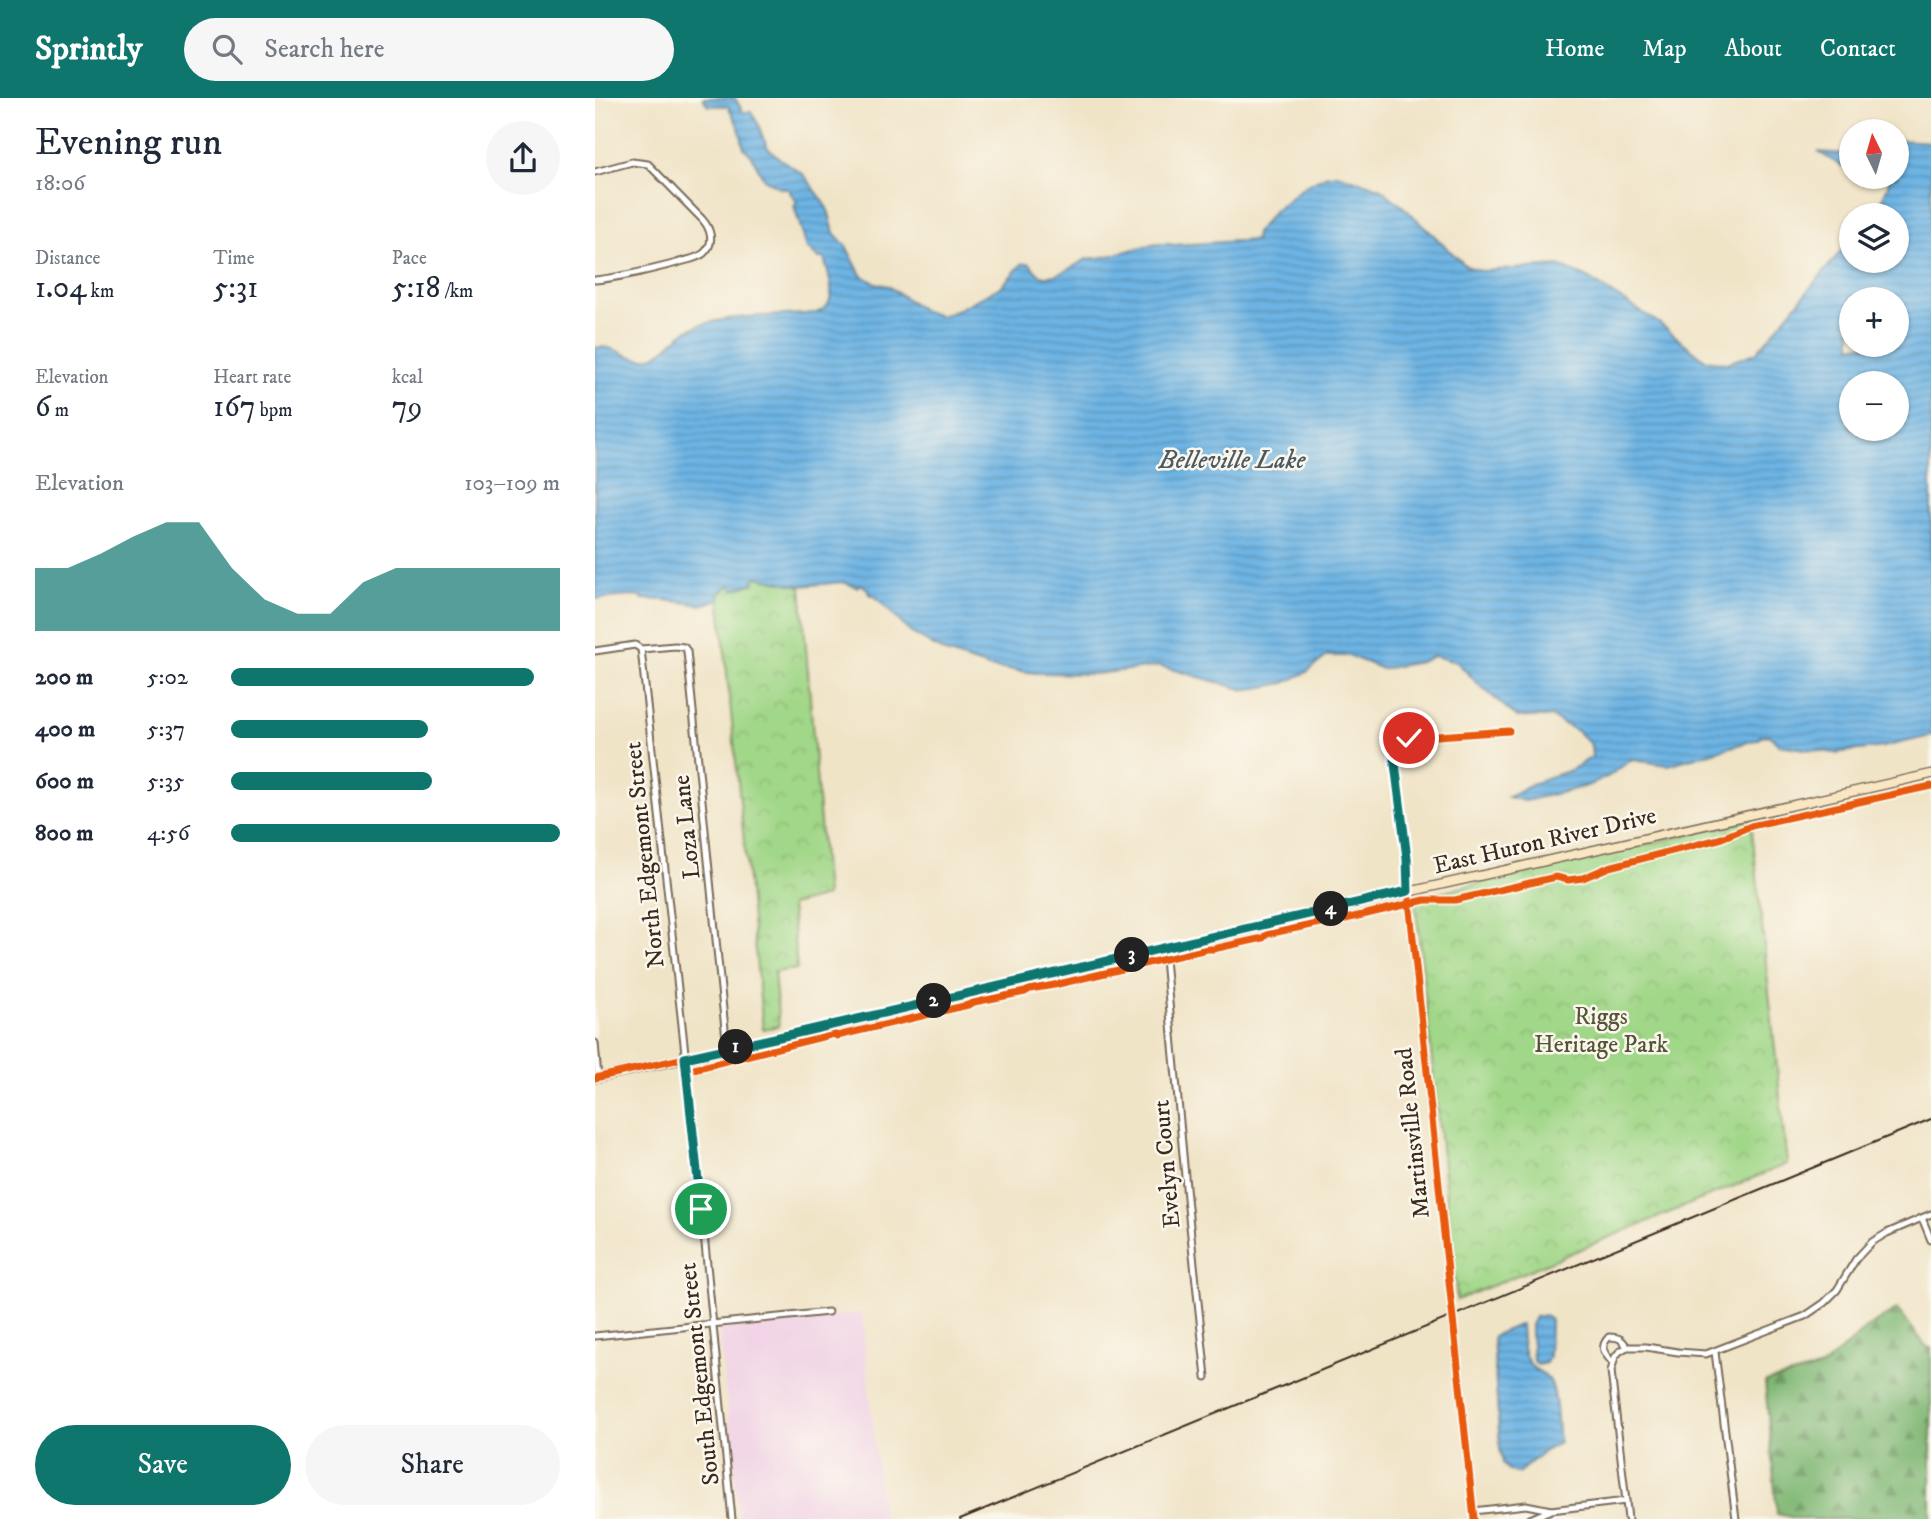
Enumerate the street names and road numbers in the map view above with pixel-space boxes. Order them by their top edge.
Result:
street label: North Edgemont Street [618,740,672,970]
street label: Loza Lane [667,773,707,881]
street label: East Huron River Drive [1431,801,1659,881]
street label: Martinsville Road [1389,1046,1437,1220]
street label: Evelyn Court [1146,1098,1188,1229]
street label: South Edgemont Street [673,1261,727,1487]

